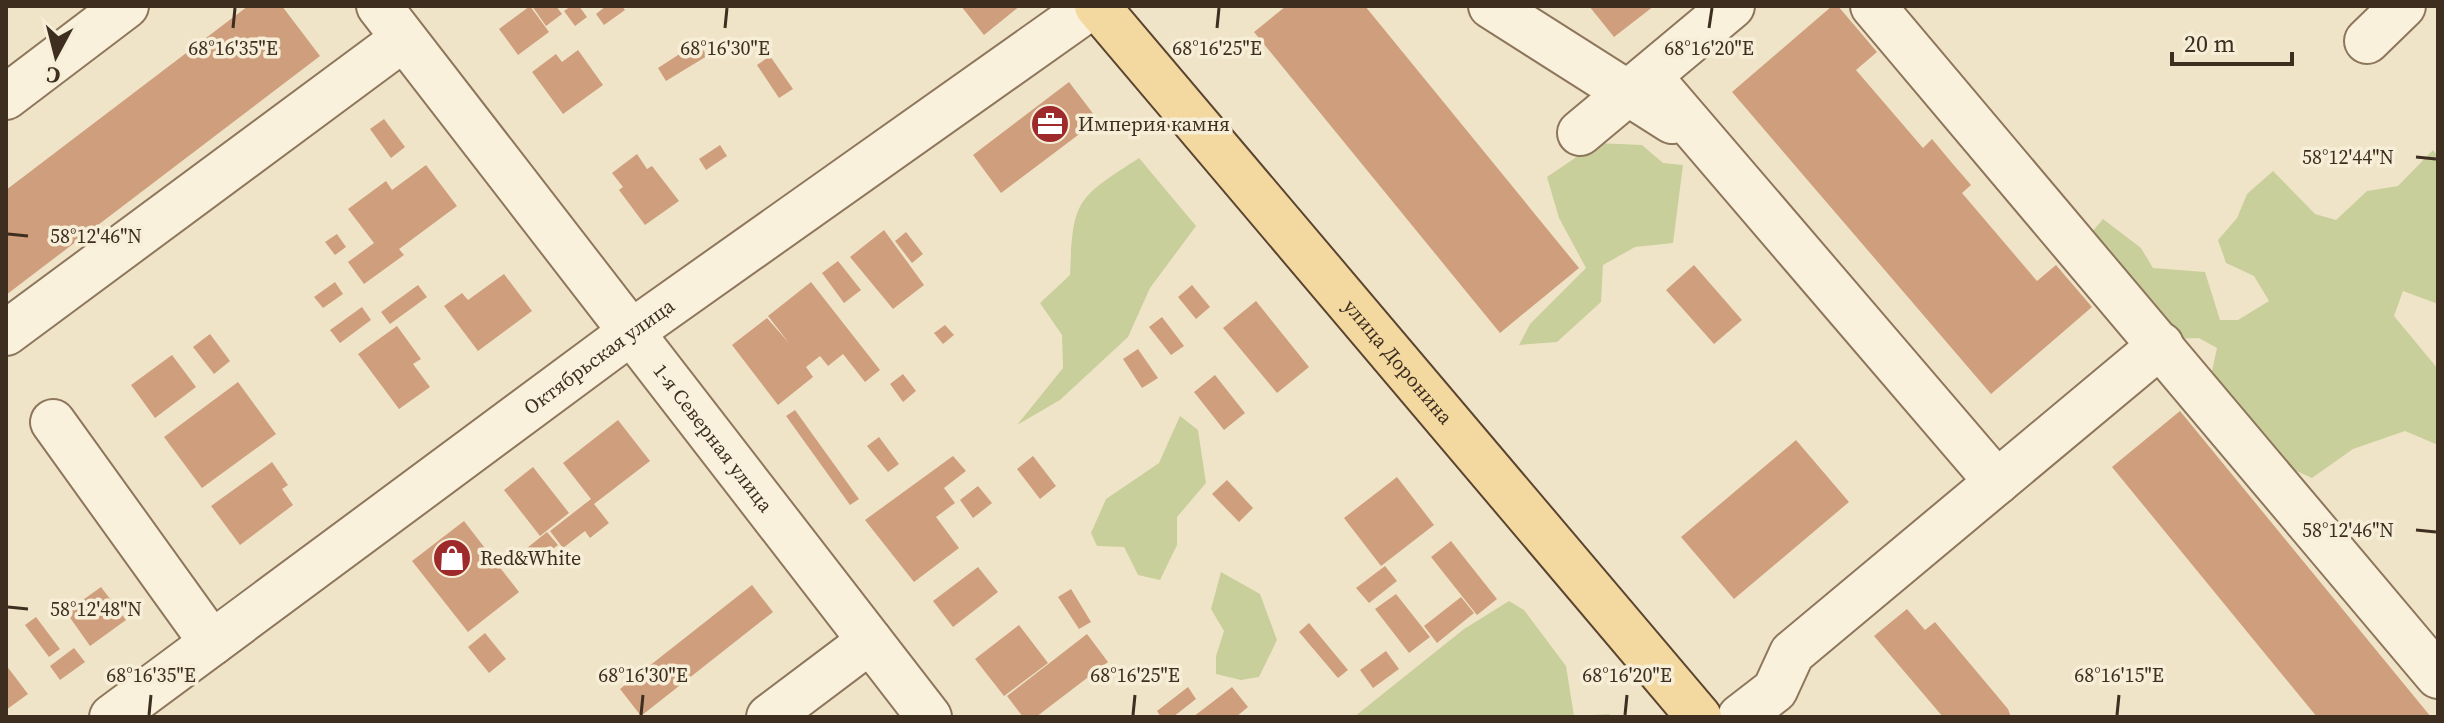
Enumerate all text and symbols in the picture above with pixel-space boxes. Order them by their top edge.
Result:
north arrow [16,16,96,96]
scale bar [2172,16,2292,66]
text: 20 m [2184,27,2235,60]
text: 68°16'35"E [188,34,278,62]
text: 68°16'30"E [680,34,770,62]
text: 68°16'25"E [1172,34,1262,62]
text: 68°16'20"E [1664,34,1754,62]
text: С [45,60,62,92]
office icon: Империя камня [1029,103,1071,145]
place label: Империя камня [1078,110,1230,138]
text: 58°12'44"N [2302,143,2394,171]
text: 58°12'46"N [50,222,142,250]
street label: Октябрьская улица [518,291,681,421]
street label: улица Доронина [1337,293,1460,431]
street label: 1-я Северная улица [647,358,780,519]
text: 58°12'46"N [2302,516,2394,544]
shop icon: Red&White [431,537,473,579]
place label: Red&White [480,544,581,572]
text: 58°12'48"N [50,595,142,623]
text: 68°16'35"E [106,661,196,689]
text: 68°16'30"E [598,661,688,689]
text: 68°16'25"E [1090,661,1180,689]
text: 68°16'20"E [1582,661,1672,689]
text: 68°16'15"E [2074,661,2164,689]

